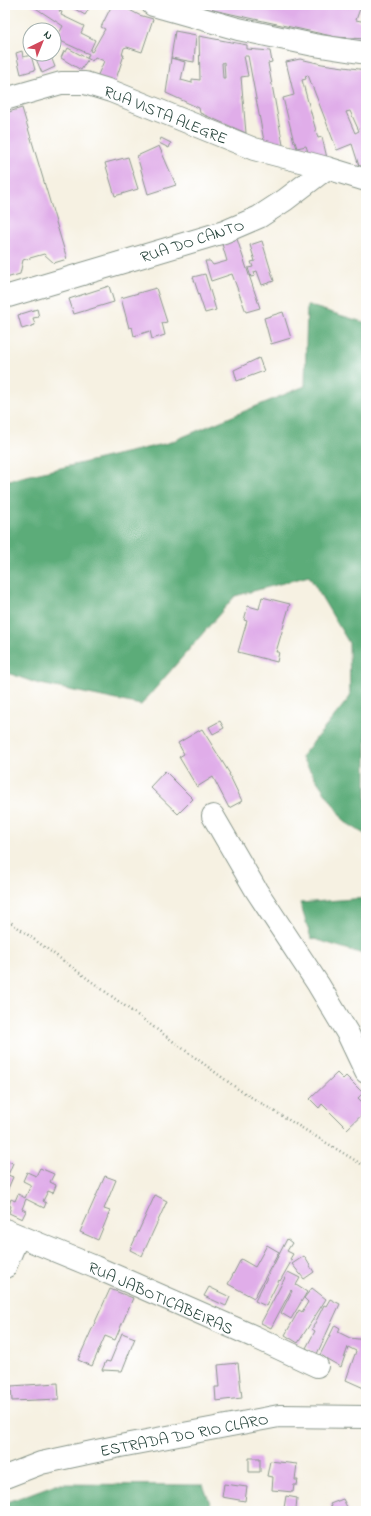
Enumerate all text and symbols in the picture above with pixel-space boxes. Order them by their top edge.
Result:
north arrow [22,22,62,62]
text: N [40,27,56,44]
street label: RUA VISTA ALEGRE [100,80,231,152]
street label: RUA DO CANTO [137,214,248,270]
street label: RUA JABOTICABEIRAS [84,1256,237,1342]
street label: ESTRADA DO RIO CLARO [98,1408,271,1464]

